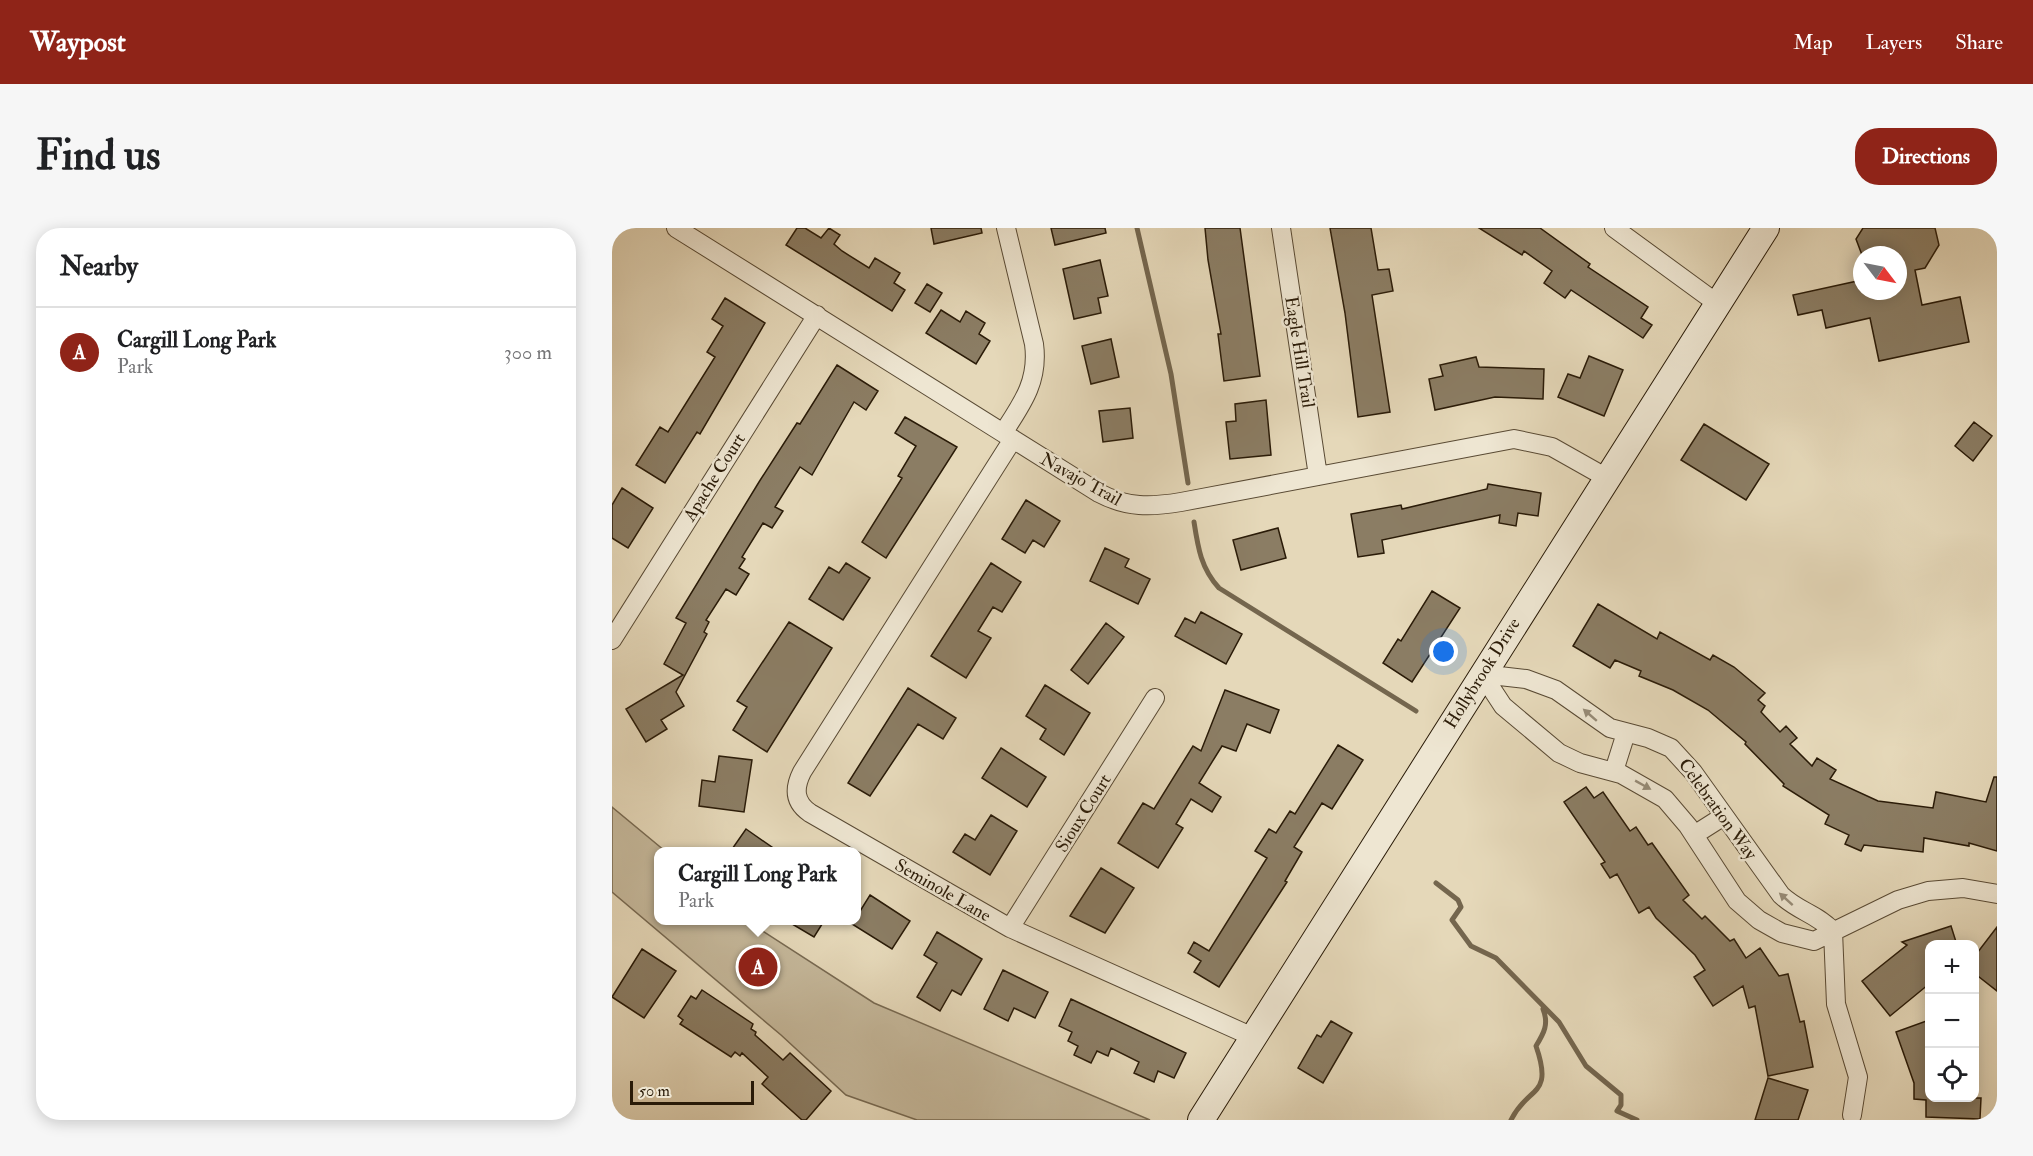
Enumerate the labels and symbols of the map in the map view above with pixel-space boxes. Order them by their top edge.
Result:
north arrow [1853,246,1907,300]
street label: Eagle Hill Trail [1279,295,1320,410]
street label: Apache Court [678,429,751,526]
street label: Navajo Trail [1036,448,1126,511]
street label: Hollybrook Drive [1439,613,1526,733]
your location [1429,637,1458,666]
one-way arrow [1583,709,1598,722]
street label: Celebration Way [1673,754,1763,865]
street label: Sioux Court [1050,770,1117,857]
one-way arrow [1635,780,1652,790]
street label: Seminole Lane [891,854,995,927]
one-way arrow [1779,893,1794,906]
pin: A [738,944,778,990]
scale bar [630,1078,754,1106]

